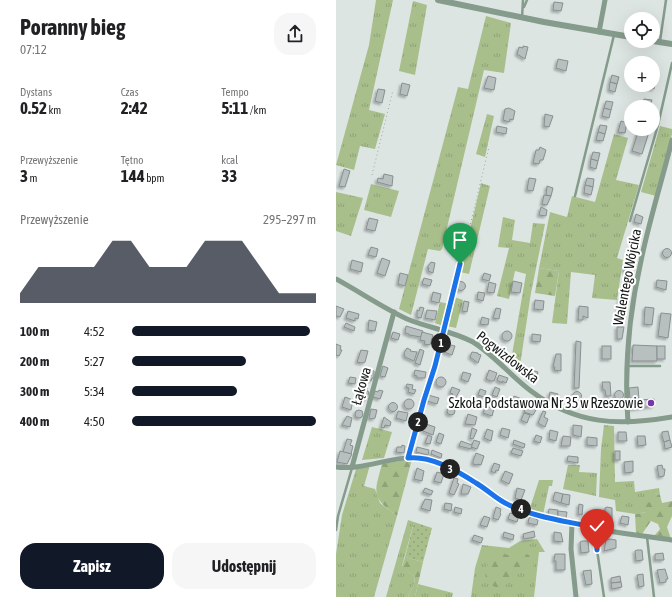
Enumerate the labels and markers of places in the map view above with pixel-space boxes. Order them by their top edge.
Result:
pin [443,223,477,264]
pin: 1 [431,333,451,353]
place label: Szkoła Podstawowa Nr 35 w Rzeszowie [449,395,643,411]
marker: Szkoła Podstawowa Nr 35 w Rzeszowie [646,398,656,408]
pin: 2 [408,412,428,432]
pin: 3 [440,459,460,479]
pin: 4 [511,499,531,519]
pin [580,509,614,550]

